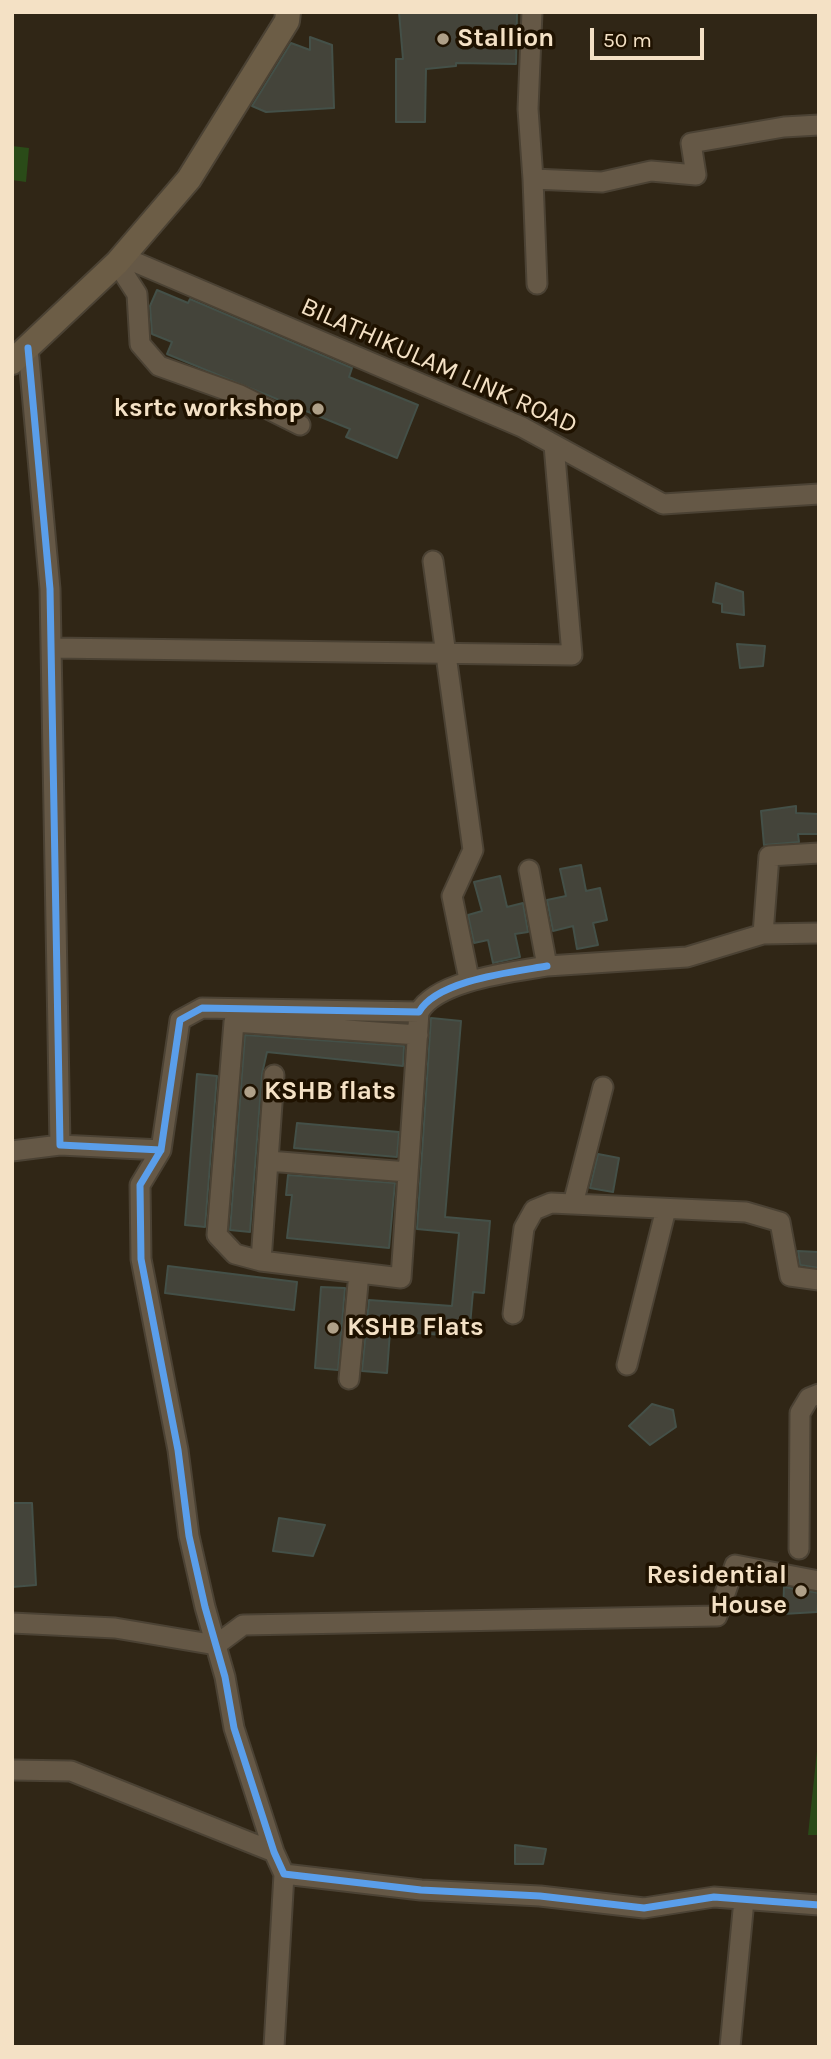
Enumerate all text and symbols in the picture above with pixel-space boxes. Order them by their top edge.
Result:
scale bar [593,14,707,58]
place label: Stallion [457,23,554,55]
text: 50 m [603,28,652,52]
marker: Stallion [435,31,451,47]
street label: BILATHIKULAM LINK ROAD [296,291,582,441]
place label: ksrtc workshop [114,393,304,425]
marker: ksrtc workshop [310,401,326,417]
place label: KSHB flats [264,1076,396,1108]
marker: KSHB flats [242,1084,258,1100]
place label: KSHB Flats [347,1312,484,1344]
marker: KSHB Flats [325,1320,341,1336]
place label: Residential House [646,1560,787,1622]
marker: Residential House [793,1583,809,1599]

